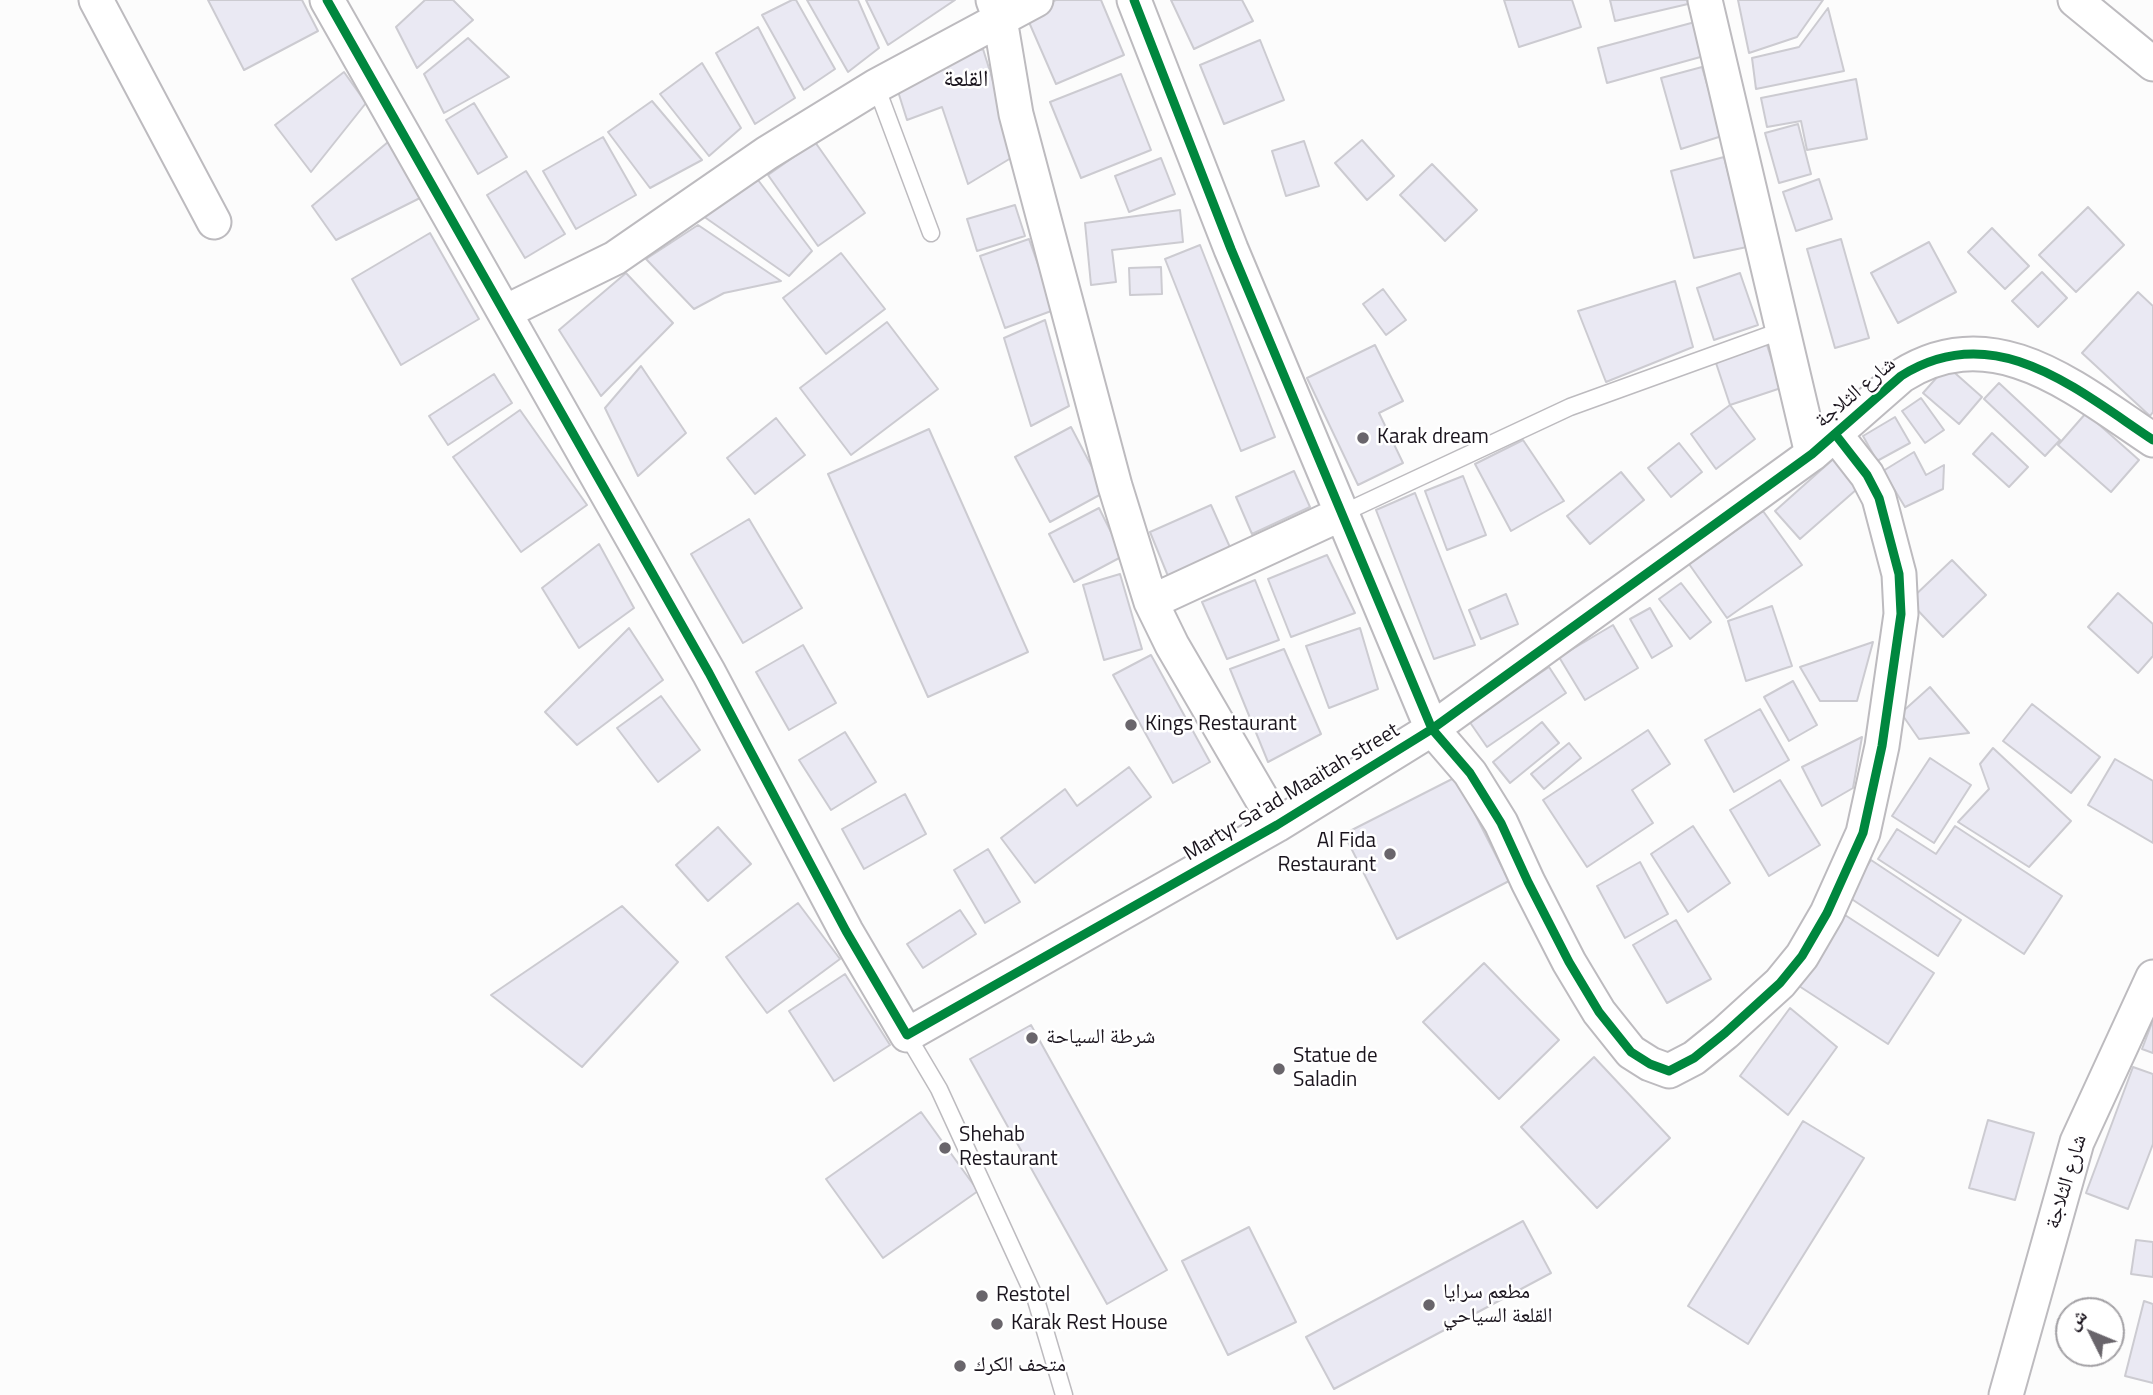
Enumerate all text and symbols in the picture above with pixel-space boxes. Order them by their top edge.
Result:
district label: القلعة [944,66,988,94]
street label: شارع الثلاجة [1811,352,1901,434]
place label: Karak dream [1377,425,1489,451]
marker: Karak dream [1355,430,1371,446]
place label: Kings Restaurant [1145,712,1297,738]
marker: Kings Restaurant [1123,717,1139,733]
street label: Martyr Sa'ad Maaitah street [1180,719,1404,867]
place label: Al Fida Restaurant [1277,829,1376,879]
marker: Al Fida Restaurant [1382,846,1398,862]
place label: شرطة السياحة [1046,1025,1155,1051]
marker: شرطة السياحة [1024,1030,1040,1046]
place label: Statue de Saladin [1293,1044,1378,1094]
marker: Statue de Saladin [1271,1061,1287,1077]
place label: Shehab Restaurant [959,1123,1058,1173]
street label: شارع الثلاجة [2041,1132,2093,1232]
marker: Shehab Restaurant [937,1140,953,1156]
place label: مطعم سرايا القلعة السياحي [1443,1280,1553,1330]
place label: Restotel [996,1283,1070,1309]
marker: Restotel [974,1288,990,1304]
marker: مطعم سرايا القلعة السياحي [1421,1297,1437,1313]
north arrow [2055,1297,2125,1367]
text: ش [2058,1301,2093,1336]
place label: Karak Rest House [1011,1311,1168,1337]
marker: Karak Rest House [989,1316,1005,1332]
place label: متحف الكرك [974,1353,1066,1379]
marker: متحف الكرك [952,1358,968,1374]

